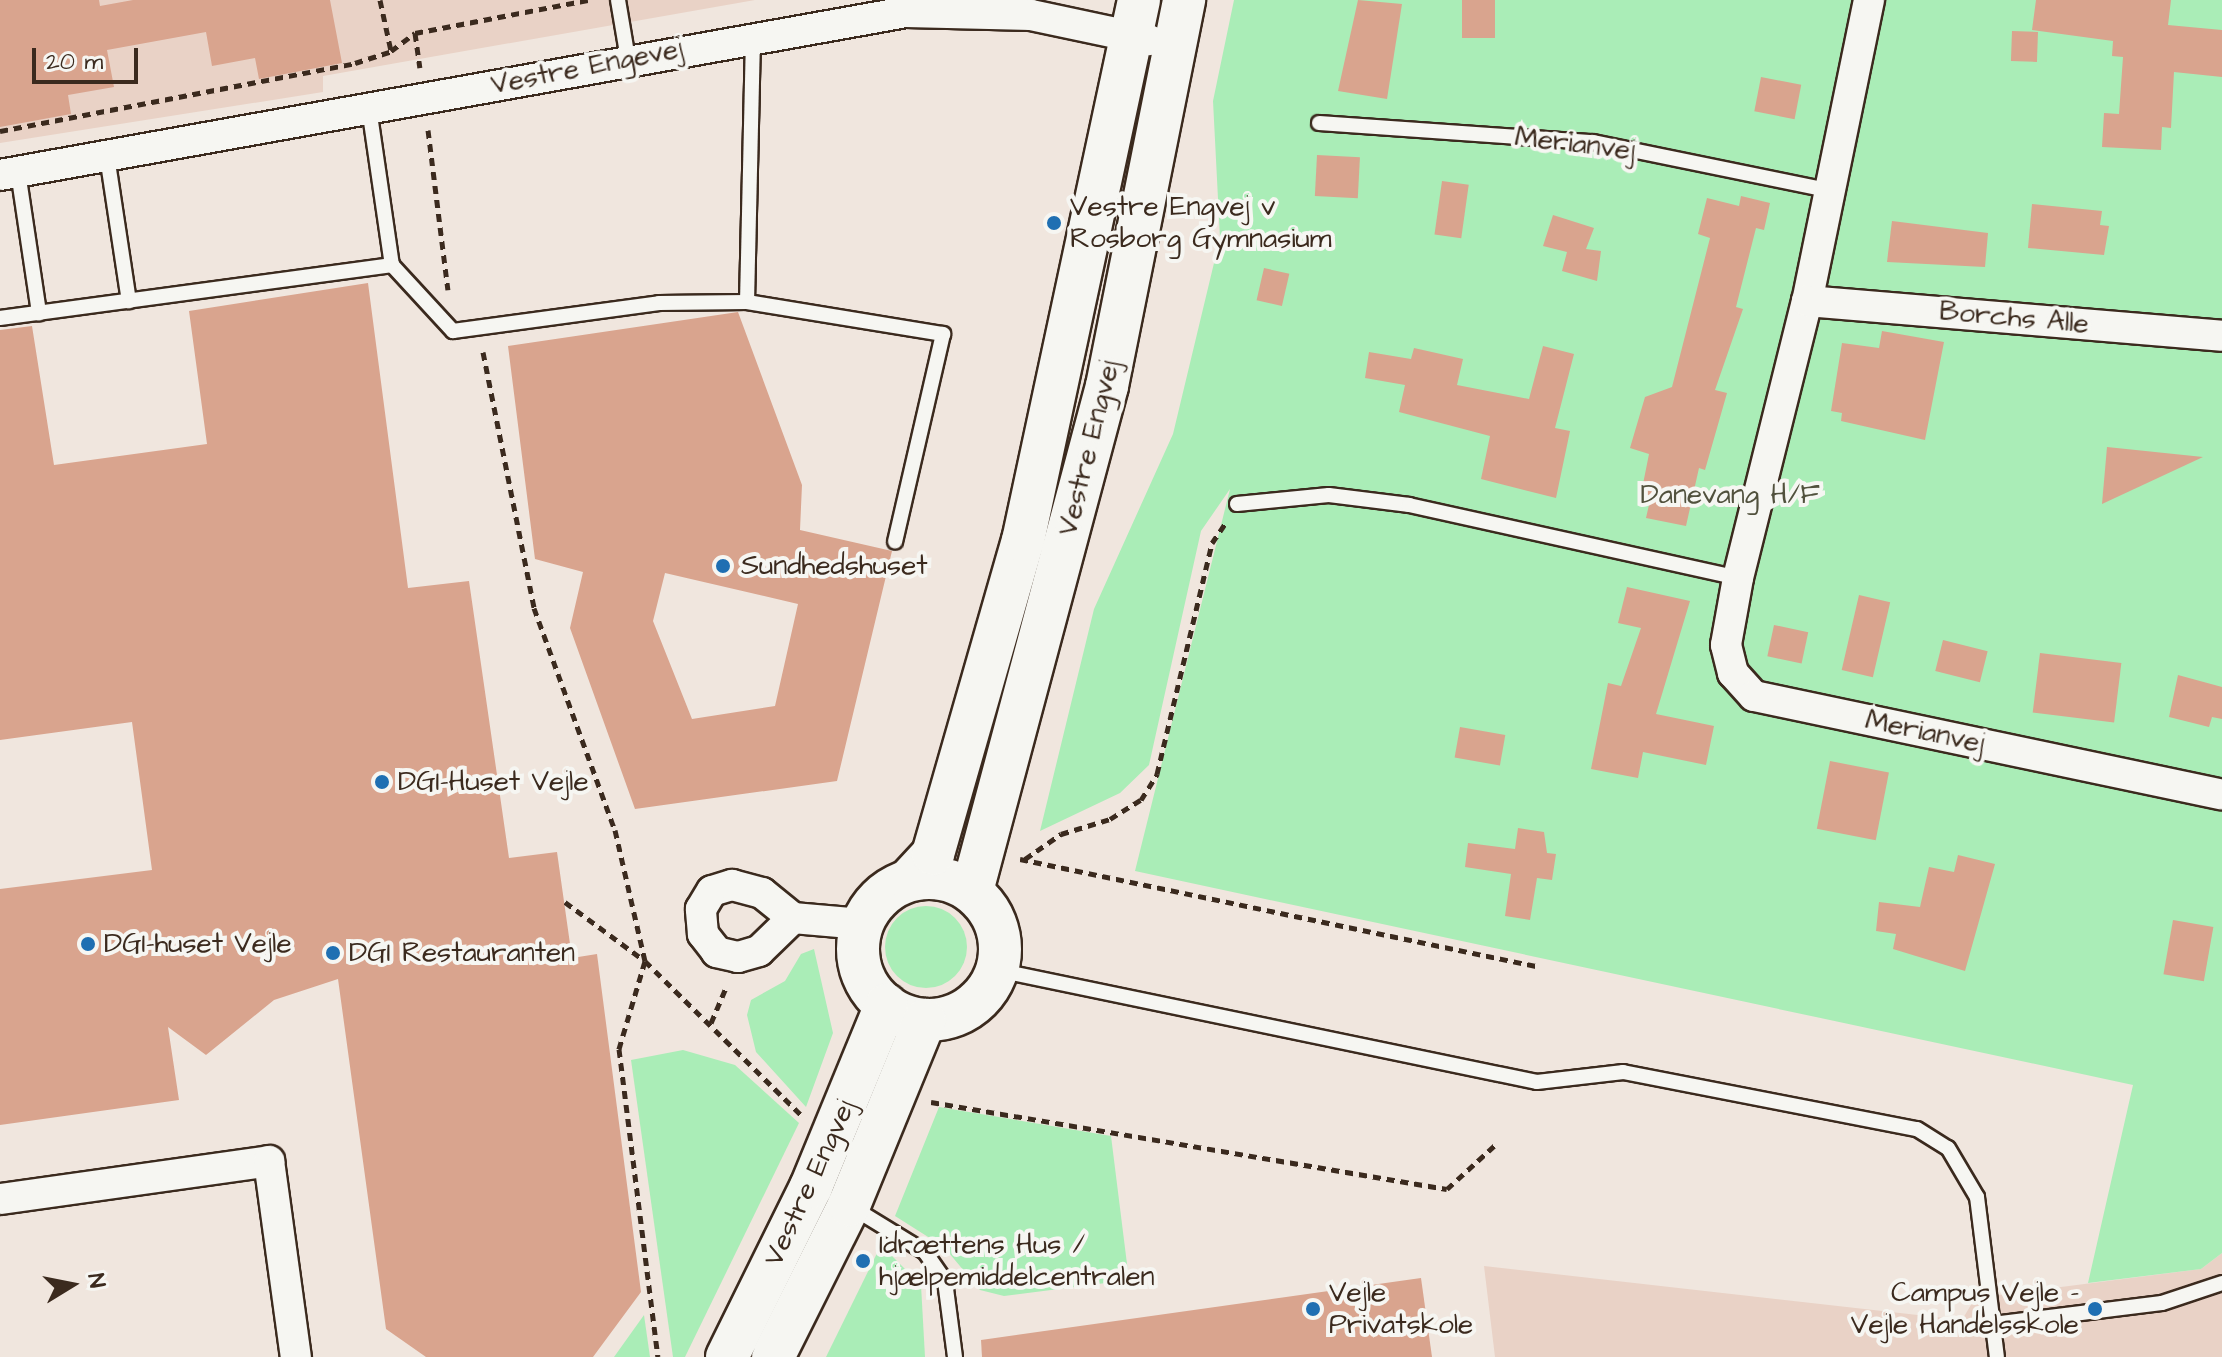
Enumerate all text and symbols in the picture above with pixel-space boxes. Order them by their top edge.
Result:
scale bar [36,32,142,82]
street label: Vestre Engevej [488,32,686,102]
text: 20 m [46,45,103,79]
street label: Merianvej [1513,120,1637,168]
place label: Vestre Engvej v Rosborg Gymnasium [1070,190,1331,256]
marker: Vestre Engvej v Rosborg Gymnasium [1045,214,1063,232]
street label: Borchs Alle [1938,295,2090,341]
street label: Vestre Engvej [1051,357,1127,539]
park label: Danevang H/F [1640,478,1820,512]
place label: Sundhedshuset [741,549,928,583]
marker: Sundhedshuset [712,555,734,577]
street label: Merianvej [1862,703,1988,761]
place label: DGI-Huset Vejle [398,765,589,799]
marker: DGI-Huset Vejle [373,773,391,791]
place label: DGI-huset Vejle [104,927,292,961]
marker: DGI-huset Vejle [79,935,97,953]
place label: DGI Restauranten [349,936,575,970]
marker: DGI Restauranten [324,944,342,962]
street label: Vestre Engvej [757,1095,863,1271]
place label: Idrættens Hus / hjælpemiddelcentralen [879,1228,1155,1294]
north arrow [32,1245,112,1325]
marker: Idrættens Hus / hjælpemiddelcentralen [854,1252,872,1270]
text: N [80,1271,113,1290]
place label: Vejle Privatskole [1329,1276,1473,1342]
place label: Campus Vejle - Vejle Handelsskole [1851,1276,2079,1342]
marker: Vejle Privatskole [1304,1300,1322,1318]
marker: Campus Vejle - Vejle Handelsskole [2086,1300,2104,1318]

